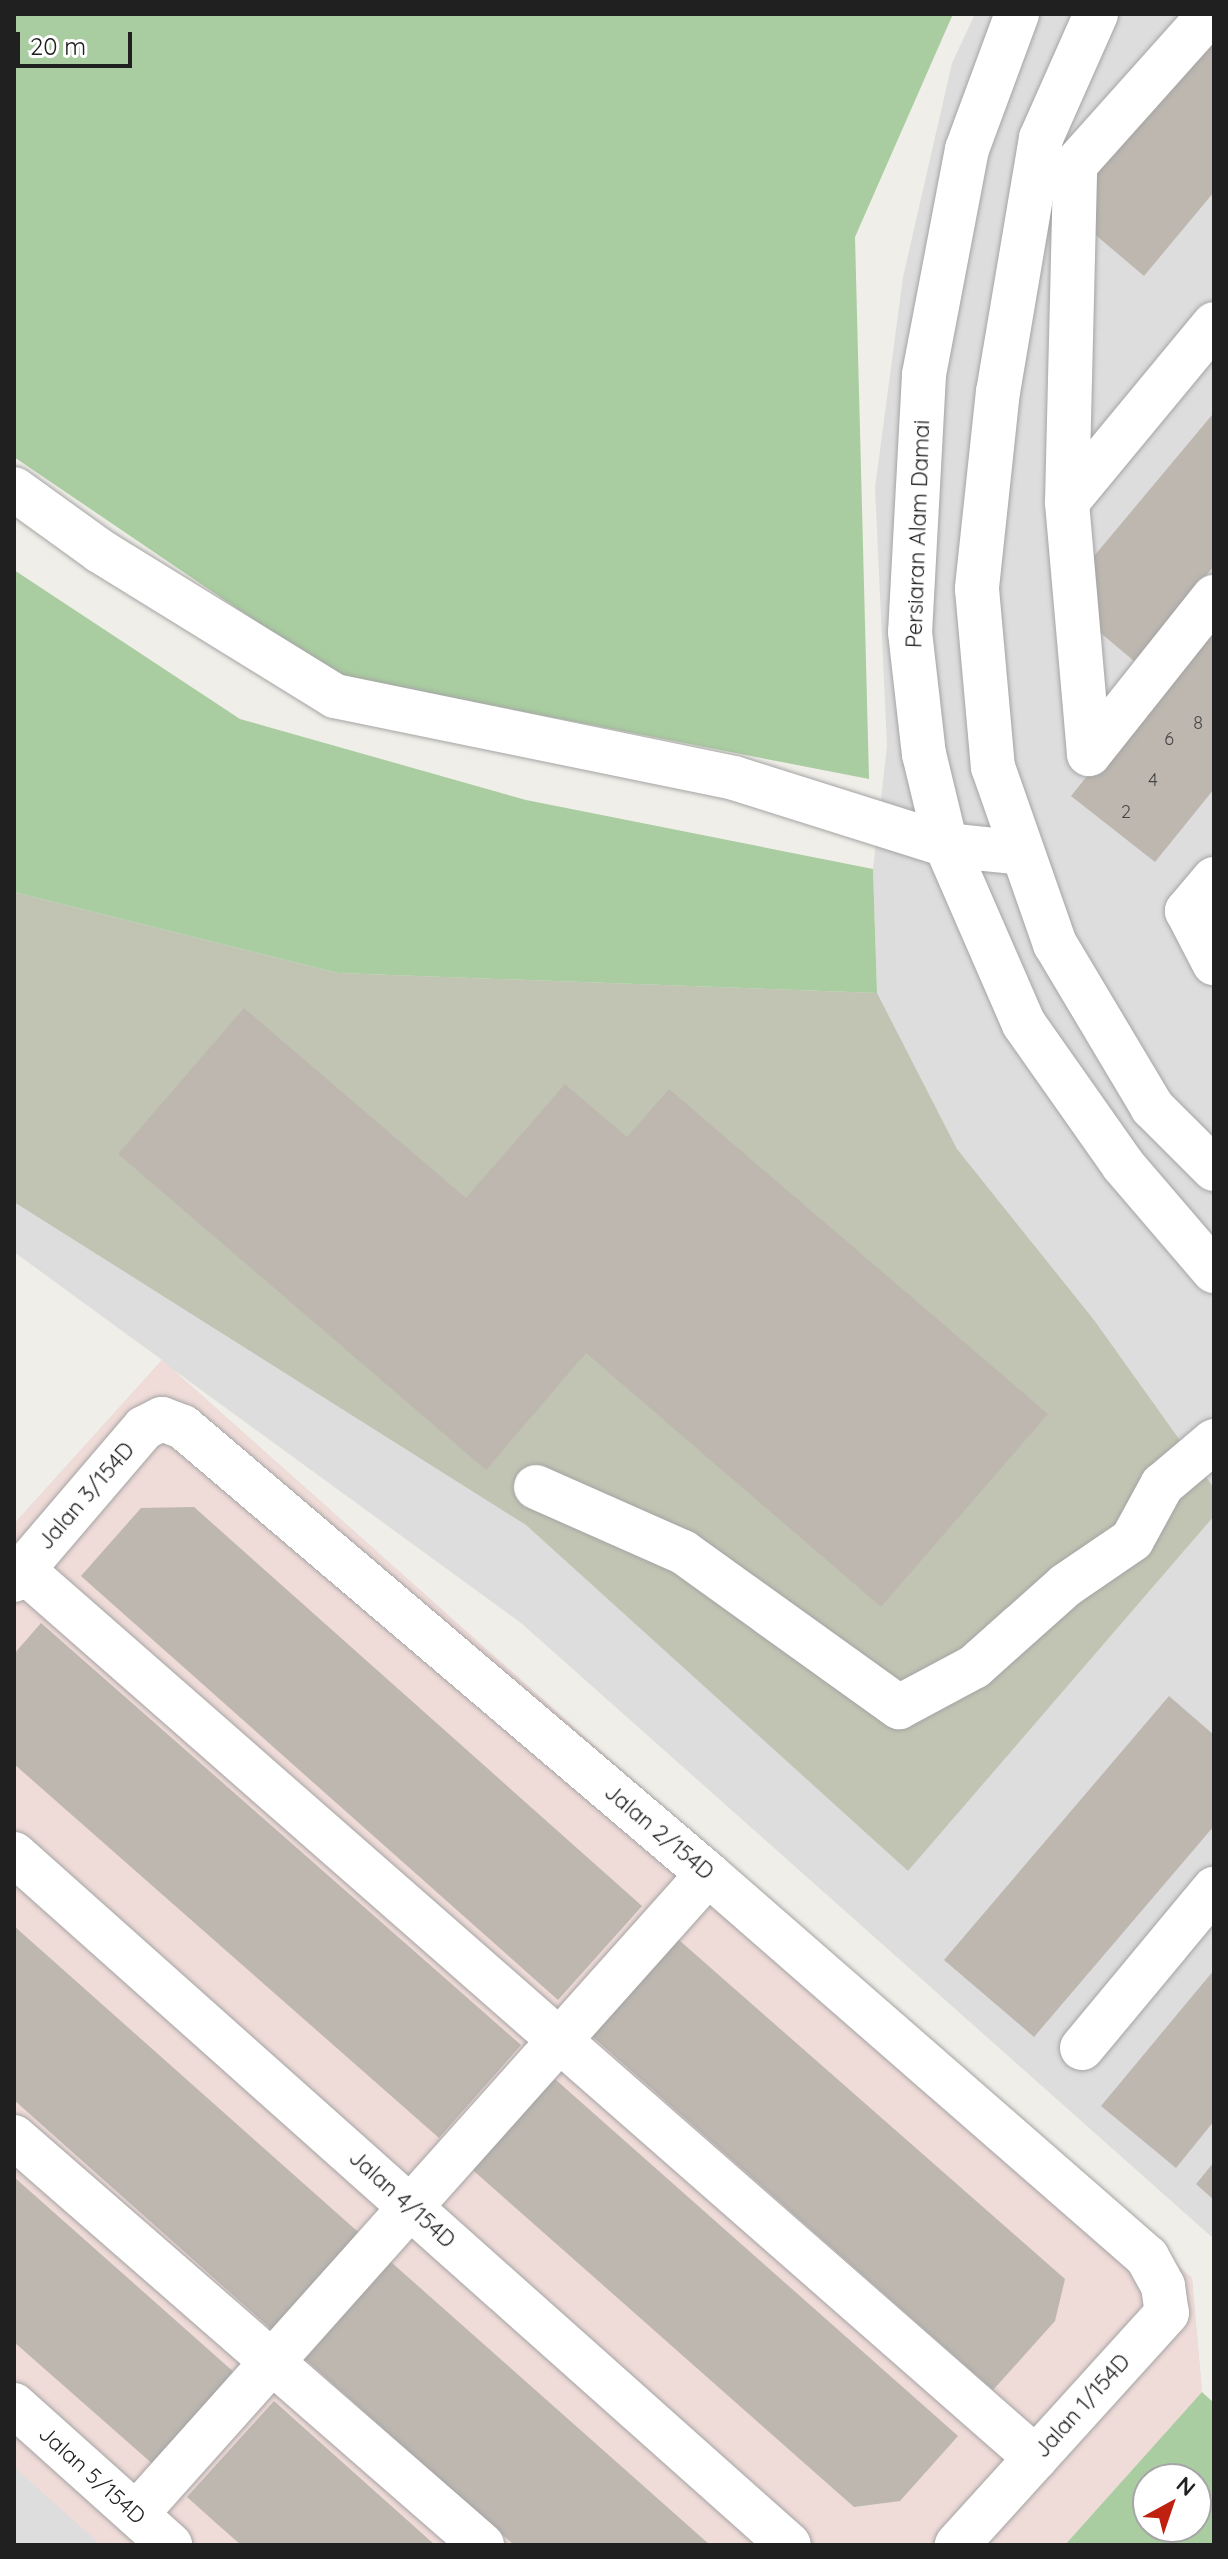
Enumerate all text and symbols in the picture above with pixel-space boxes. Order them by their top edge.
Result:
scale bar [20,16,136,66]
text: 20 m [30,31,86,61]
street label: Persiaran Alam Damai [901,419,935,649]
house number: 8 [1193,712,1203,734]
house number: 6 [1164,728,1174,750]
house number: 4 [1148,769,1158,791]
house number: 2 [1121,801,1131,823]
street label: Jalan 3/154D [32,1437,140,1555]
street label: Jalan 2/154D [599,1779,719,1885]
street label: Jalan 4/154D [344,2144,460,2254]
street label: Jalan 1/154D [1029,2349,1135,2463]
street label: Jalan 5/154D [33,2420,151,2530]
north arrow [1132,2463,1212,2543]
text: N [1171,2470,1201,2502]

